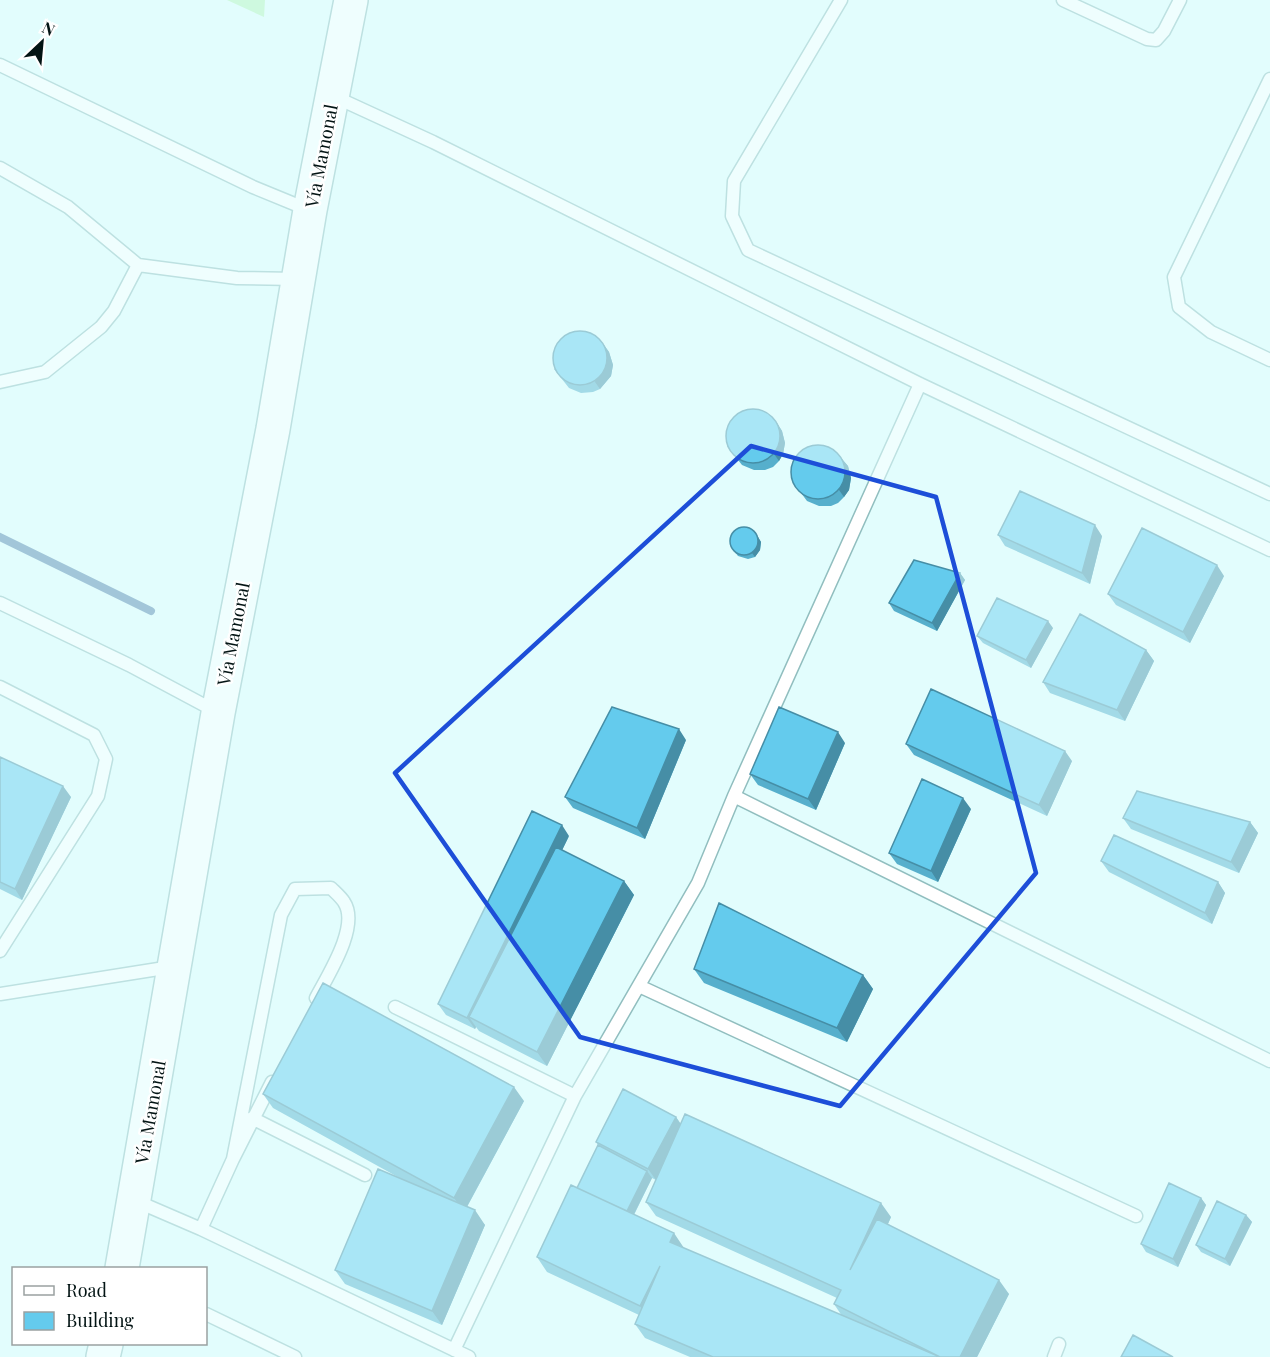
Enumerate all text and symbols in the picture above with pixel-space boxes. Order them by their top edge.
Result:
north arrow [12,12,72,72]
text: N [39,16,59,40]
street label: Vía Mamonal [299,102,343,211]
street label: Vía Mamonal [211,580,255,689]
street label: Vía Mamonal [129,1058,171,1167]
legend [12,1267,207,1345]
text: Road [66,1278,107,1302]
text: Building [66,1308,134,1332]

